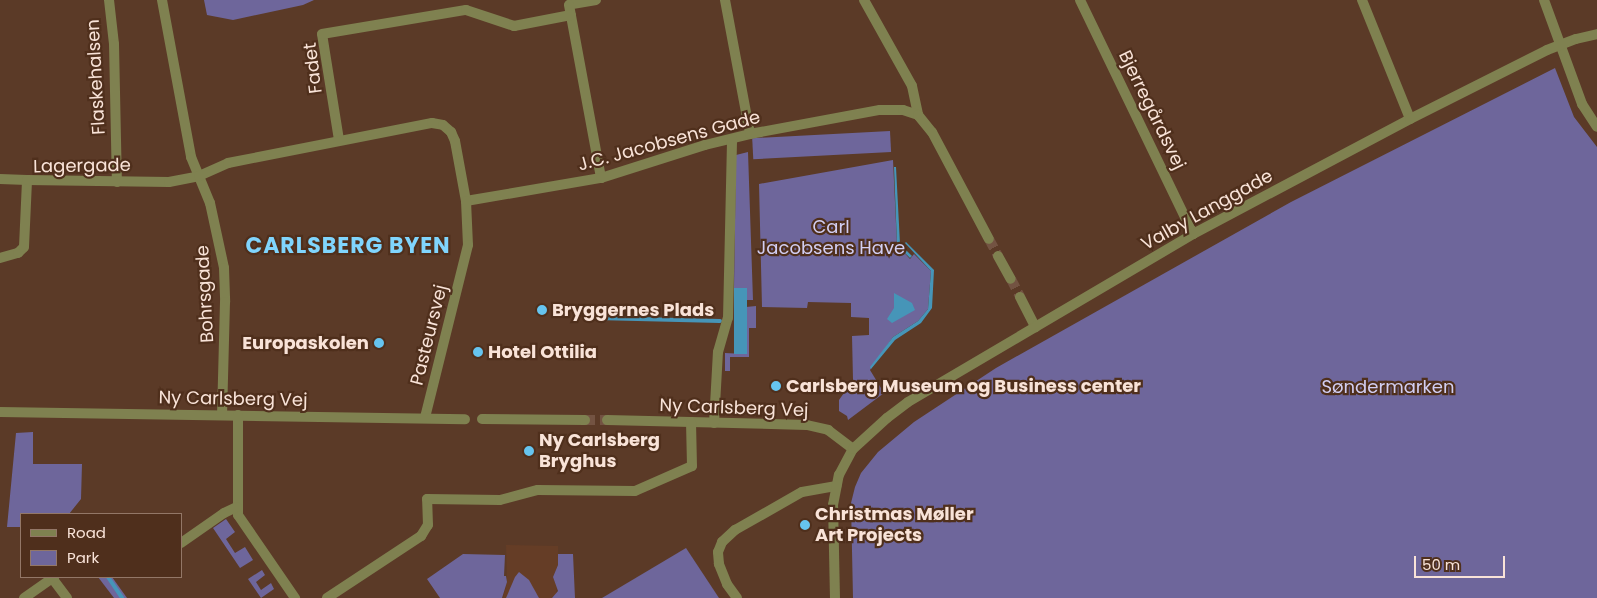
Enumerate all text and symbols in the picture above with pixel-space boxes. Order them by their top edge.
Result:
street label: Flaskehalsen [82,19,110,135]
street label: Fadet [299,41,327,95]
street label: Bjerregårdsvej [1114,47,1190,173]
street label: J.C. Jacobsens Gade [575,106,763,176]
street label: Lagergade [33,154,131,178]
street label: Valby Langgade [1137,165,1277,255]
park label: Carl Jacobsens Have [757,217,905,260]
district label: CARLSBERG BYEN [244,233,452,259]
street label: Bohrsgade [192,245,218,343]
street label: Pasteursvej [406,282,452,388]
place label: Bryggernes Plads [552,299,714,321]
marker: Bryggernes Plads [536,304,548,316]
place label: Europaskolen [242,332,369,354]
marker: Europaskolen [373,337,385,349]
place label: Hotel Ottilia [488,341,597,363]
marker: Hotel Ottilia [472,346,484,358]
place label: Carlsberg Museum og Business center [786,375,1141,397]
park label: Søndermarken [1321,376,1455,398]
marker: Carlsberg Museum og Business center [770,380,782,392]
street label: Ny Carlsberg Vej [158,387,308,411]
street label: Ny Carlsberg Vej [659,395,809,421]
place label: Ny Carlsberg Bryghus [539,430,660,472]
marker: Ny Carlsberg Bryghus [523,445,535,457]
place label: Christmas Møller Art Projects [815,504,974,546]
legend [20,513,182,578]
marker: Christmas Møller Art Projects [799,519,811,531]
text: Road [67,522,106,543]
scale bar [1417,546,1508,578]
text: Park [67,547,99,568]
text: 50 m [1422,554,1460,575]

